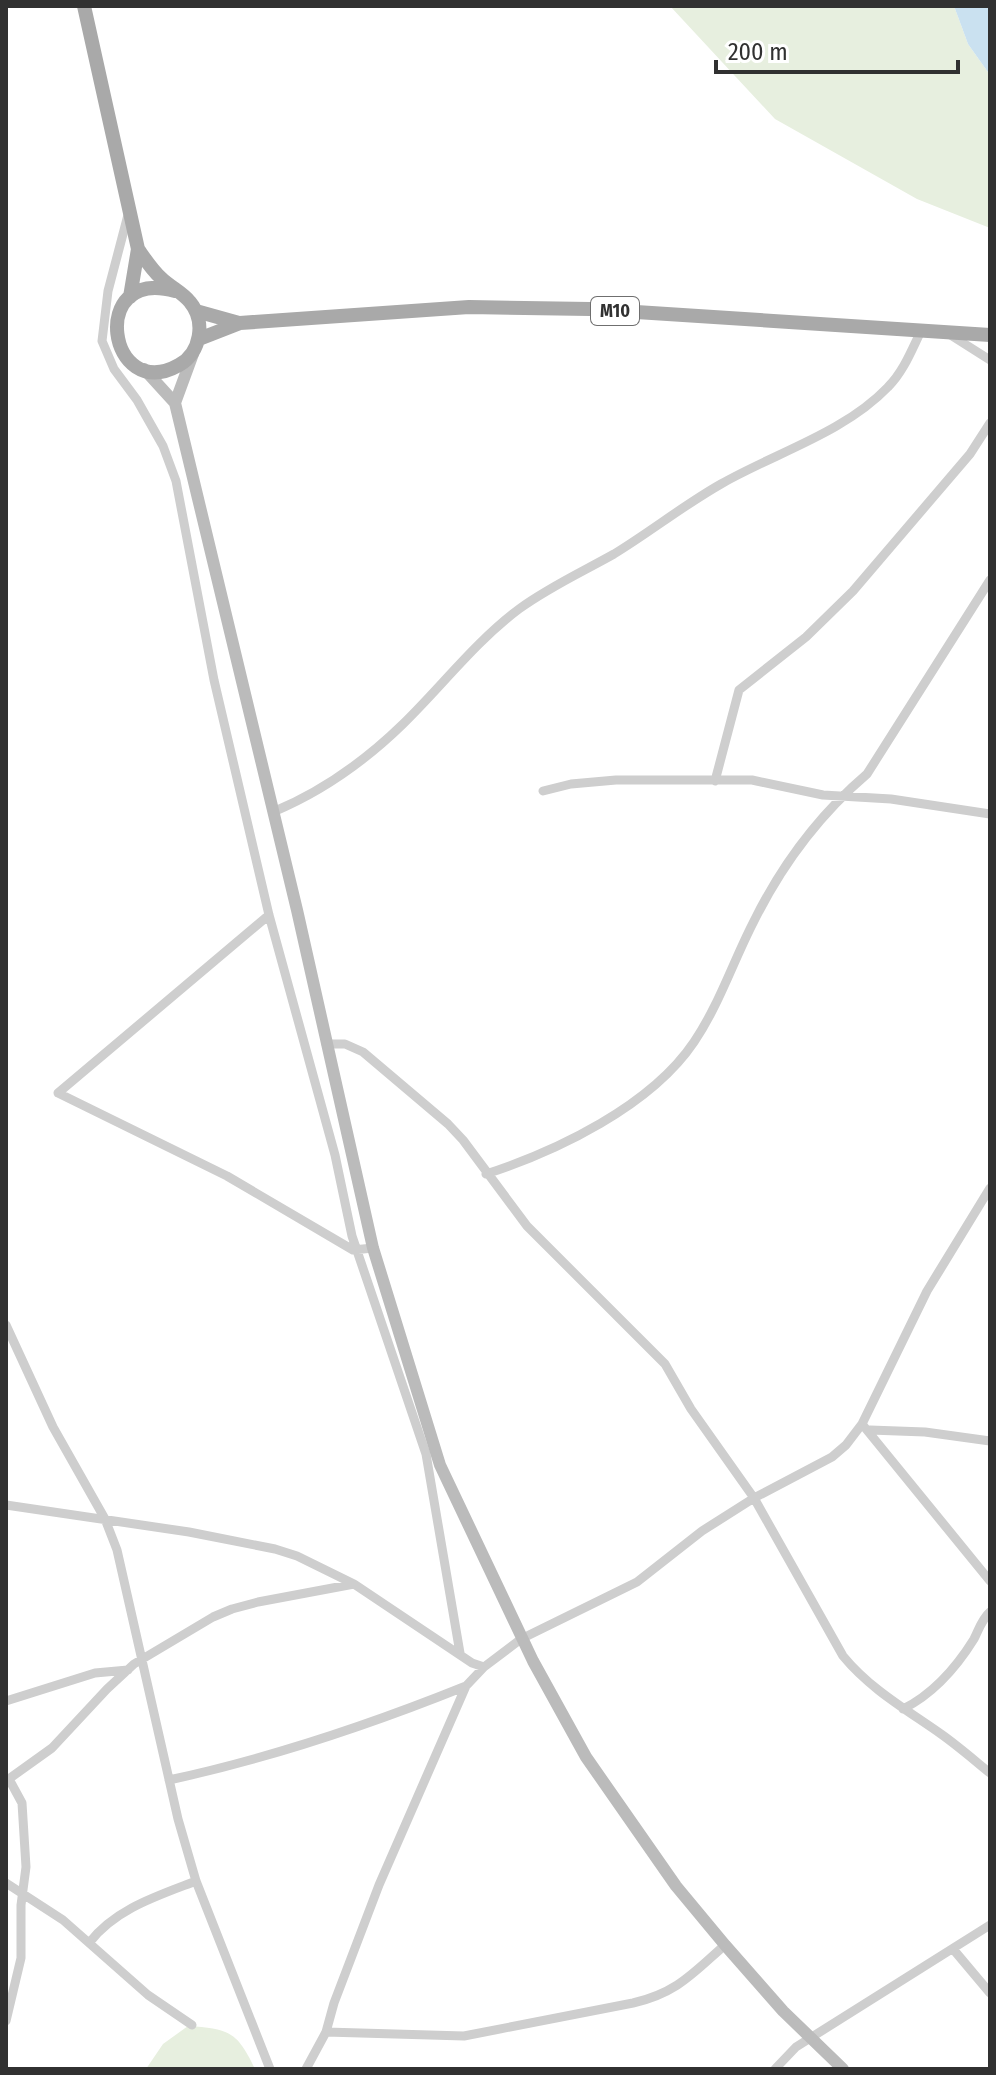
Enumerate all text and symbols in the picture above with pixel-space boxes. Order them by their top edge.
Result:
scale bar [716,24,958,74]
text: 200 m [728,38,788,66]
road number: M10 [591,297,639,325]

